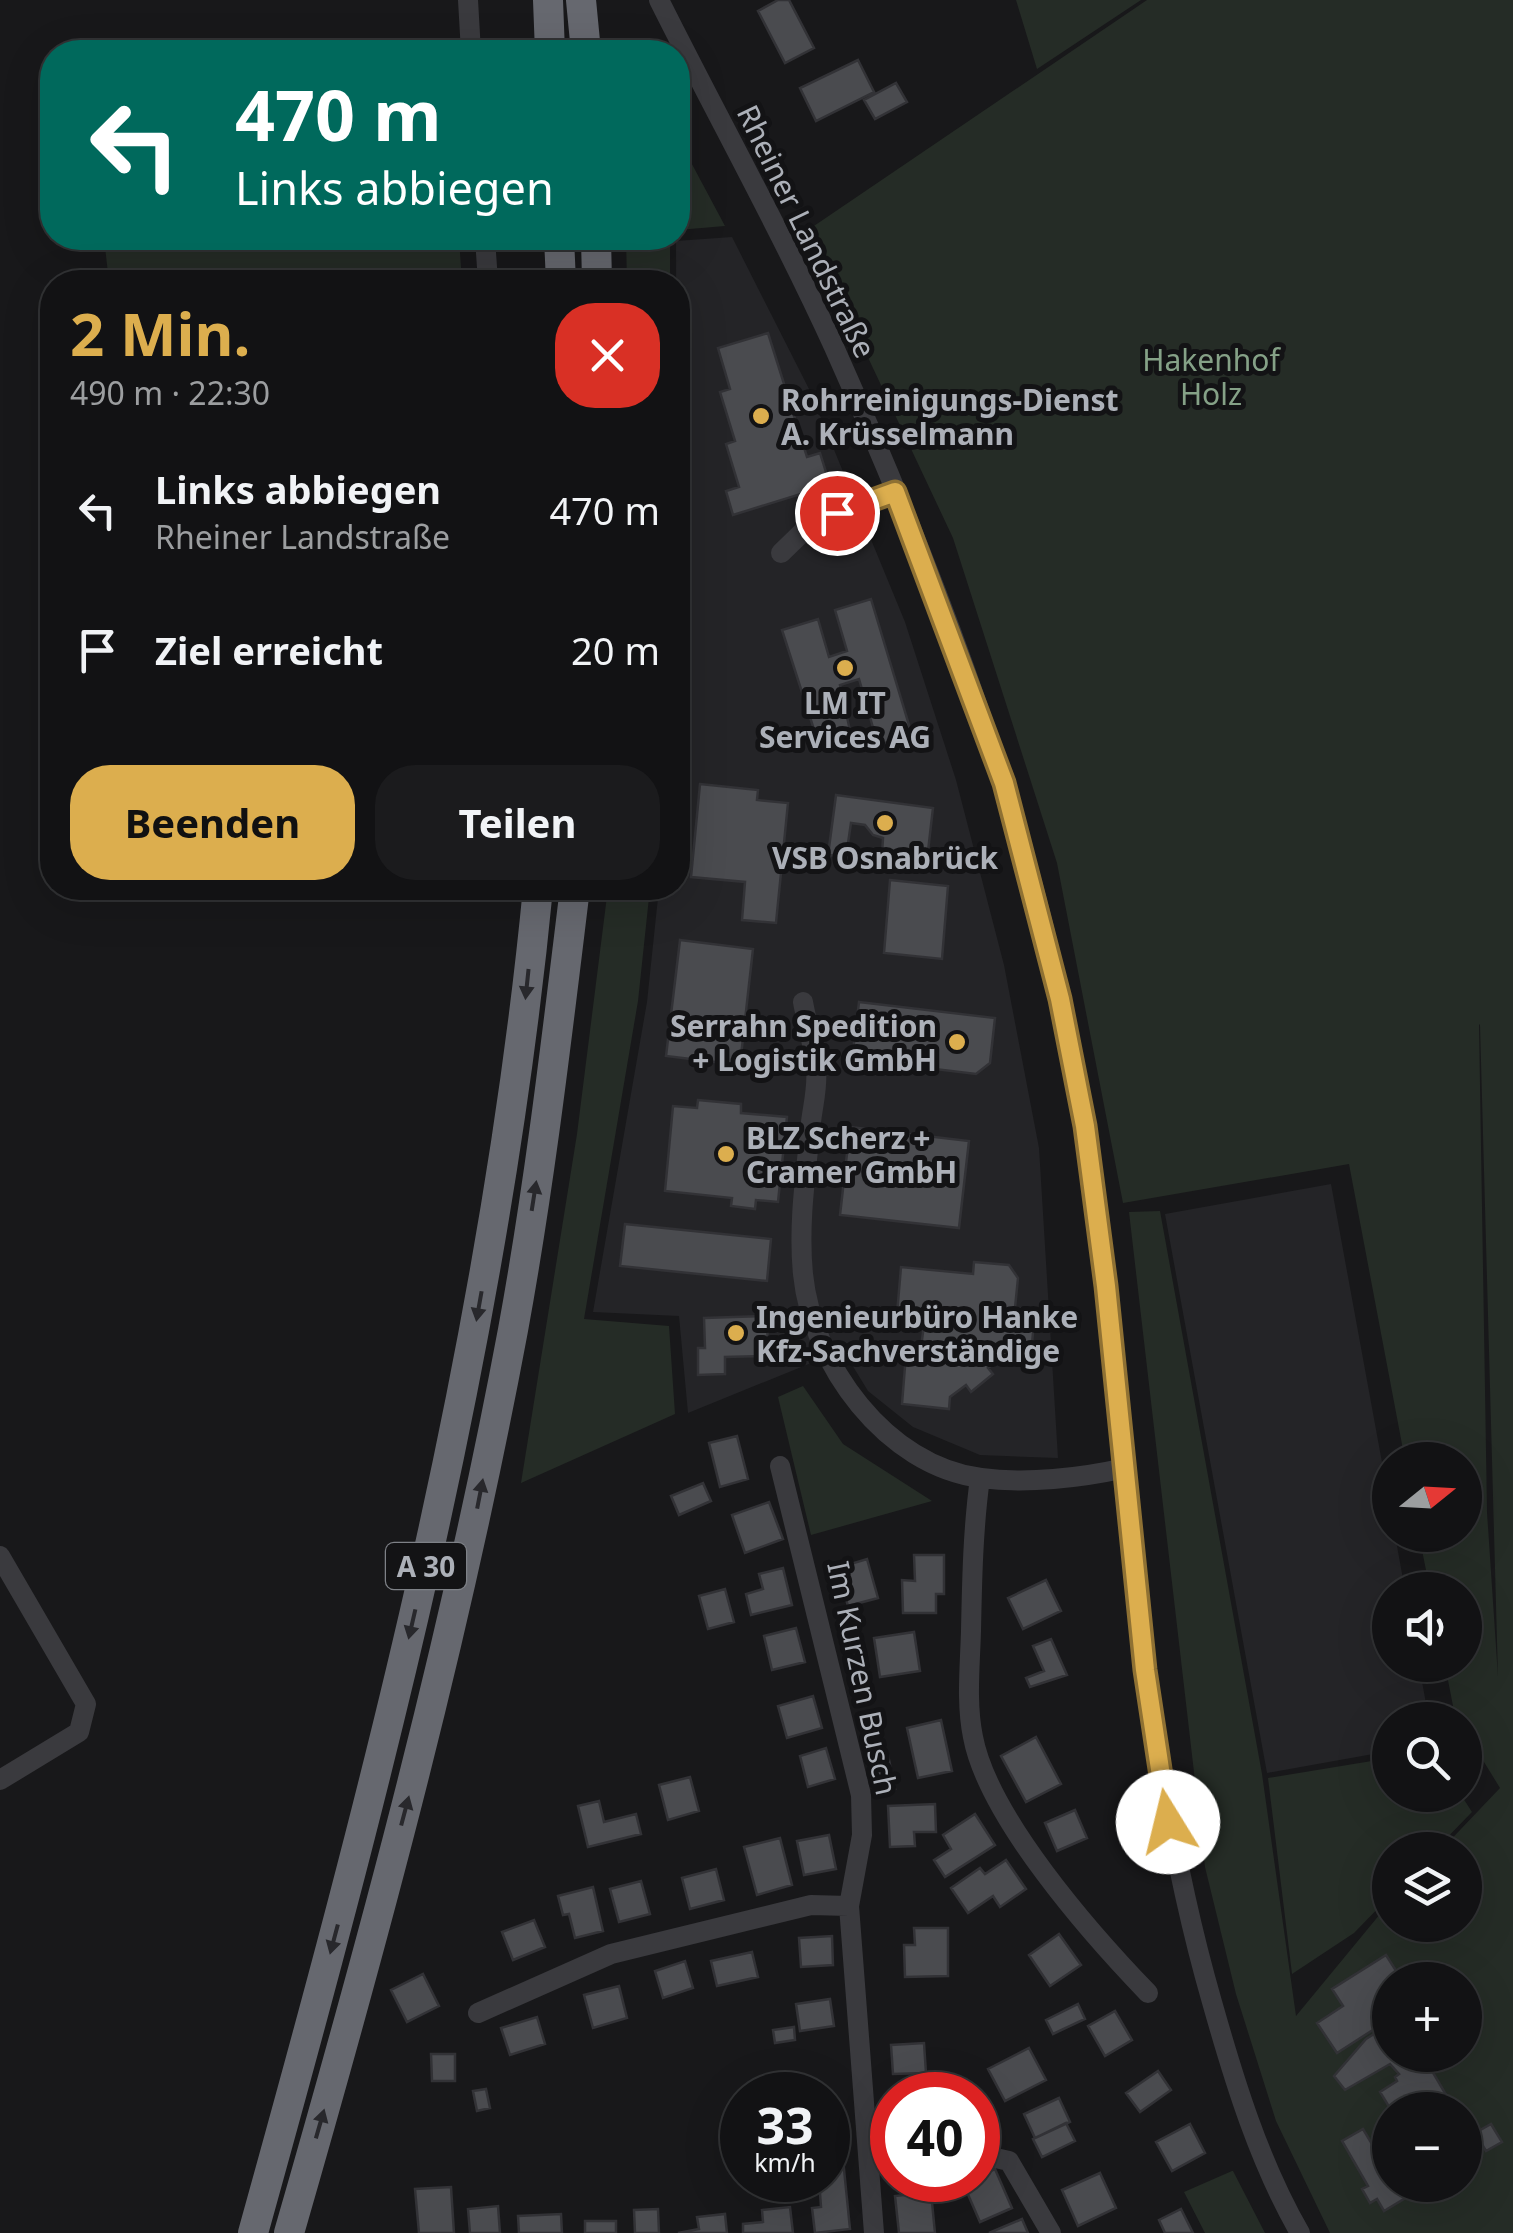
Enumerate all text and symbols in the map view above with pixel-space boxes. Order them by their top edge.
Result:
text: 470 m [235,66,442,162]
icon: left [70,80,200,210]
street label: Rheiner Landstraße [728,98,886,364]
text: Links abbiegen [235,157,554,218]
text: 2 Min. [70,292,250,374]
button: close [555,303,660,408]
park label: Hakenhof Holz [1142,339,1281,414]
text: 490 m · 22:30 [70,371,270,414]
place label: Rohrreinigungs-Dienst A. Krüsselmann [781,379,1119,454]
marker: Rohrreinigungs-Dienst A. Krüsselmann [750,405,772,427]
text: Links abbiegen [155,463,441,515]
pin [795,471,880,556]
icon: left [70,483,125,538]
text: 470 m [549,484,660,536]
icon: arrive [810,486,865,541]
text: Rheiner Landstraße [155,515,450,558]
icon: arrive [70,623,125,678]
text: Ziel erreicht [155,624,383,676]
text: 20 m [571,624,660,676]
marker: LM IT Services AG [834,657,856,679]
place label: LM IT Services AG [759,682,931,757]
button: Beenden [70,765,355,880]
button: Teilen [375,765,660,880]
marker: VSB Osnabrück [874,812,896,834]
place label: VSB Osnabrück [772,837,998,878]
one-way arrow [519,969,535,1001]
place label: Serrahn Spedition + Logistik GmbH [670,1005,937,1080]
marker: Serrahn Spedition + Logistik GmbH [946,1031,968,1053]
place label: BLZ Scherz + Cramer GmbH [746,1117,957,1192]
marker: BLZ Scherz + Cramer GmbH [715,1143,737,1165]
one-way arrow [527,1180,542,1212]
one-way arrow [471,1290,486,1322]
place label: Ingenieurbüro Hanke Kfz-Sachverständige [756,1296,1078,1371]
marker: Ingenieurbüro Hanke Kfz-Sachverständige [725,1322,747,1344]
north arrow [1372,1442,1482,1552]
map controls [1372,1442,1482,2202]
one-way arrow [472,1479,488,1510]
road number: A 30 [386,1543,466,1589]
street label: Im Kurzen Busch [818,1557,908,1799]
button: sound [1372,1572,1482,1682]
one-way arrow [404,1609,419,1640]
button: search [1372,1702,1482,1812]
position arrow [1116,1770,1220,1874]
one-way arrow [398,1795,413,1826]
button: layers [1372,1832,1482,1942]
one-way arrow [326,1924,342,1955]
button: + [1372,1962,1482,2072]
speed limit sign: 40 [870,2072,1000,2202]
text: 33 [756,2091,814,2159]
button: − [1372,2092,1482,2202]
one-way arrow [313,2109,328,2139]
text: km/h [754,2145,816,2179]

